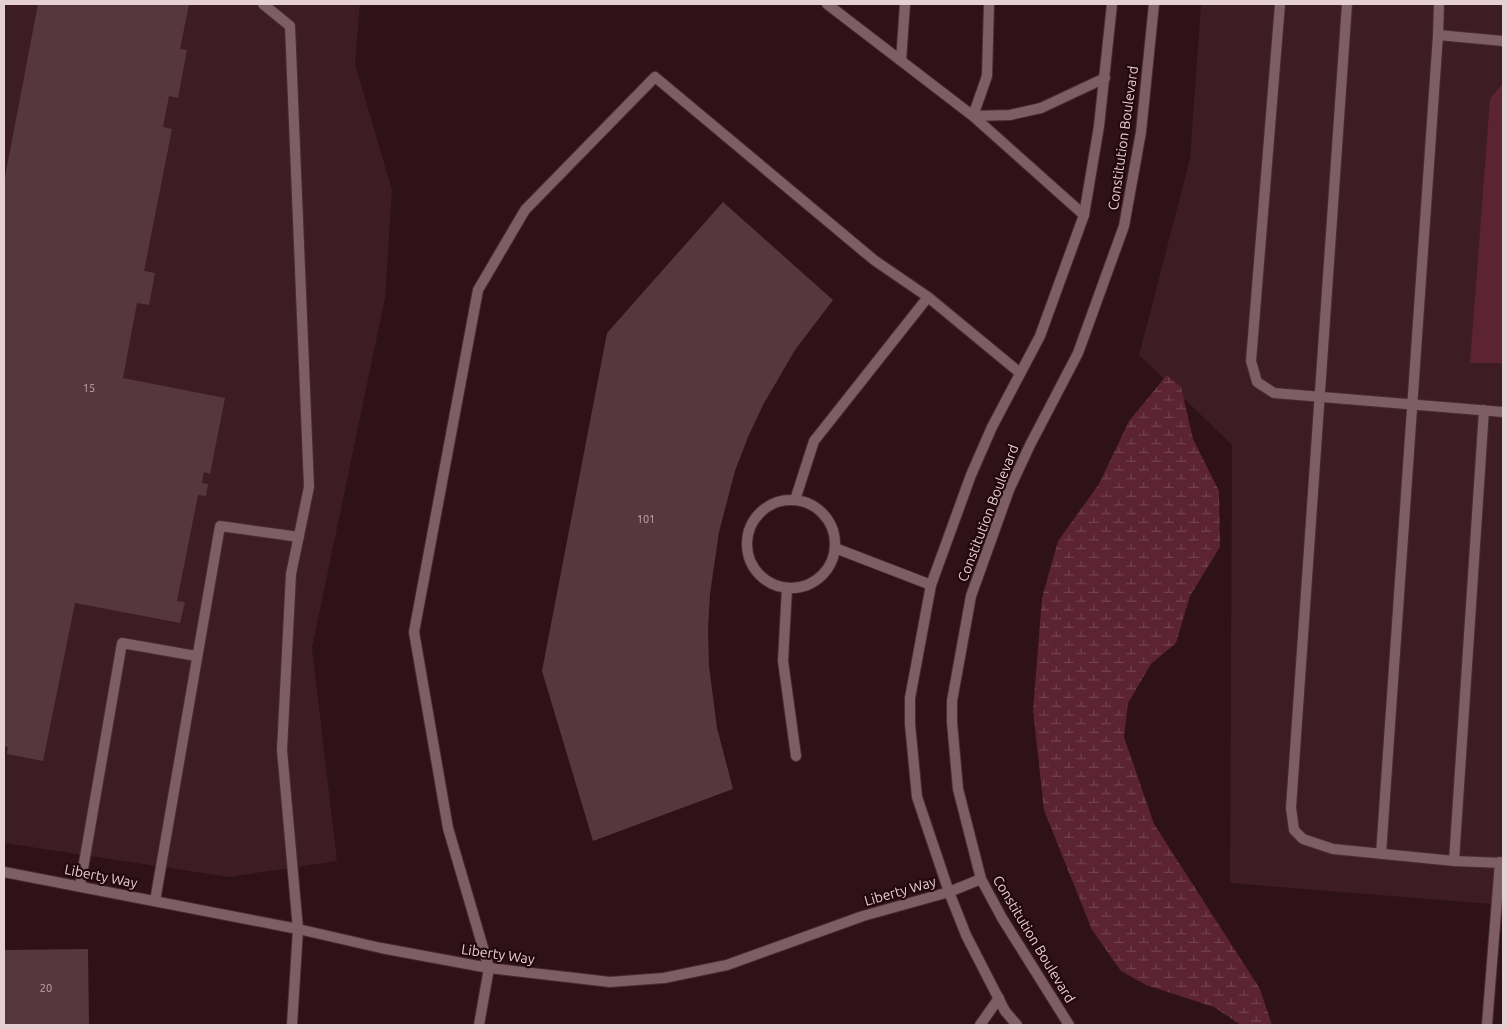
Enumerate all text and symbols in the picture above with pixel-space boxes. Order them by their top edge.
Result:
street label: Constitution Boulevard [1105,65,1141,211]
house number: 15 [83,382,95,394]
street label: Constitution Boulevard [954,442,1022,584]
house number: 101 [637,513,655,525]
street label: Liberty Way [63,861,139,891]
street label: Liberty Way [862,873,938,909]
street label: Constitution Boulevard [990,873,1078,1005]
street label: Liberty Way [460,941,536,967]
house number: 20 [40,982,52,994]

